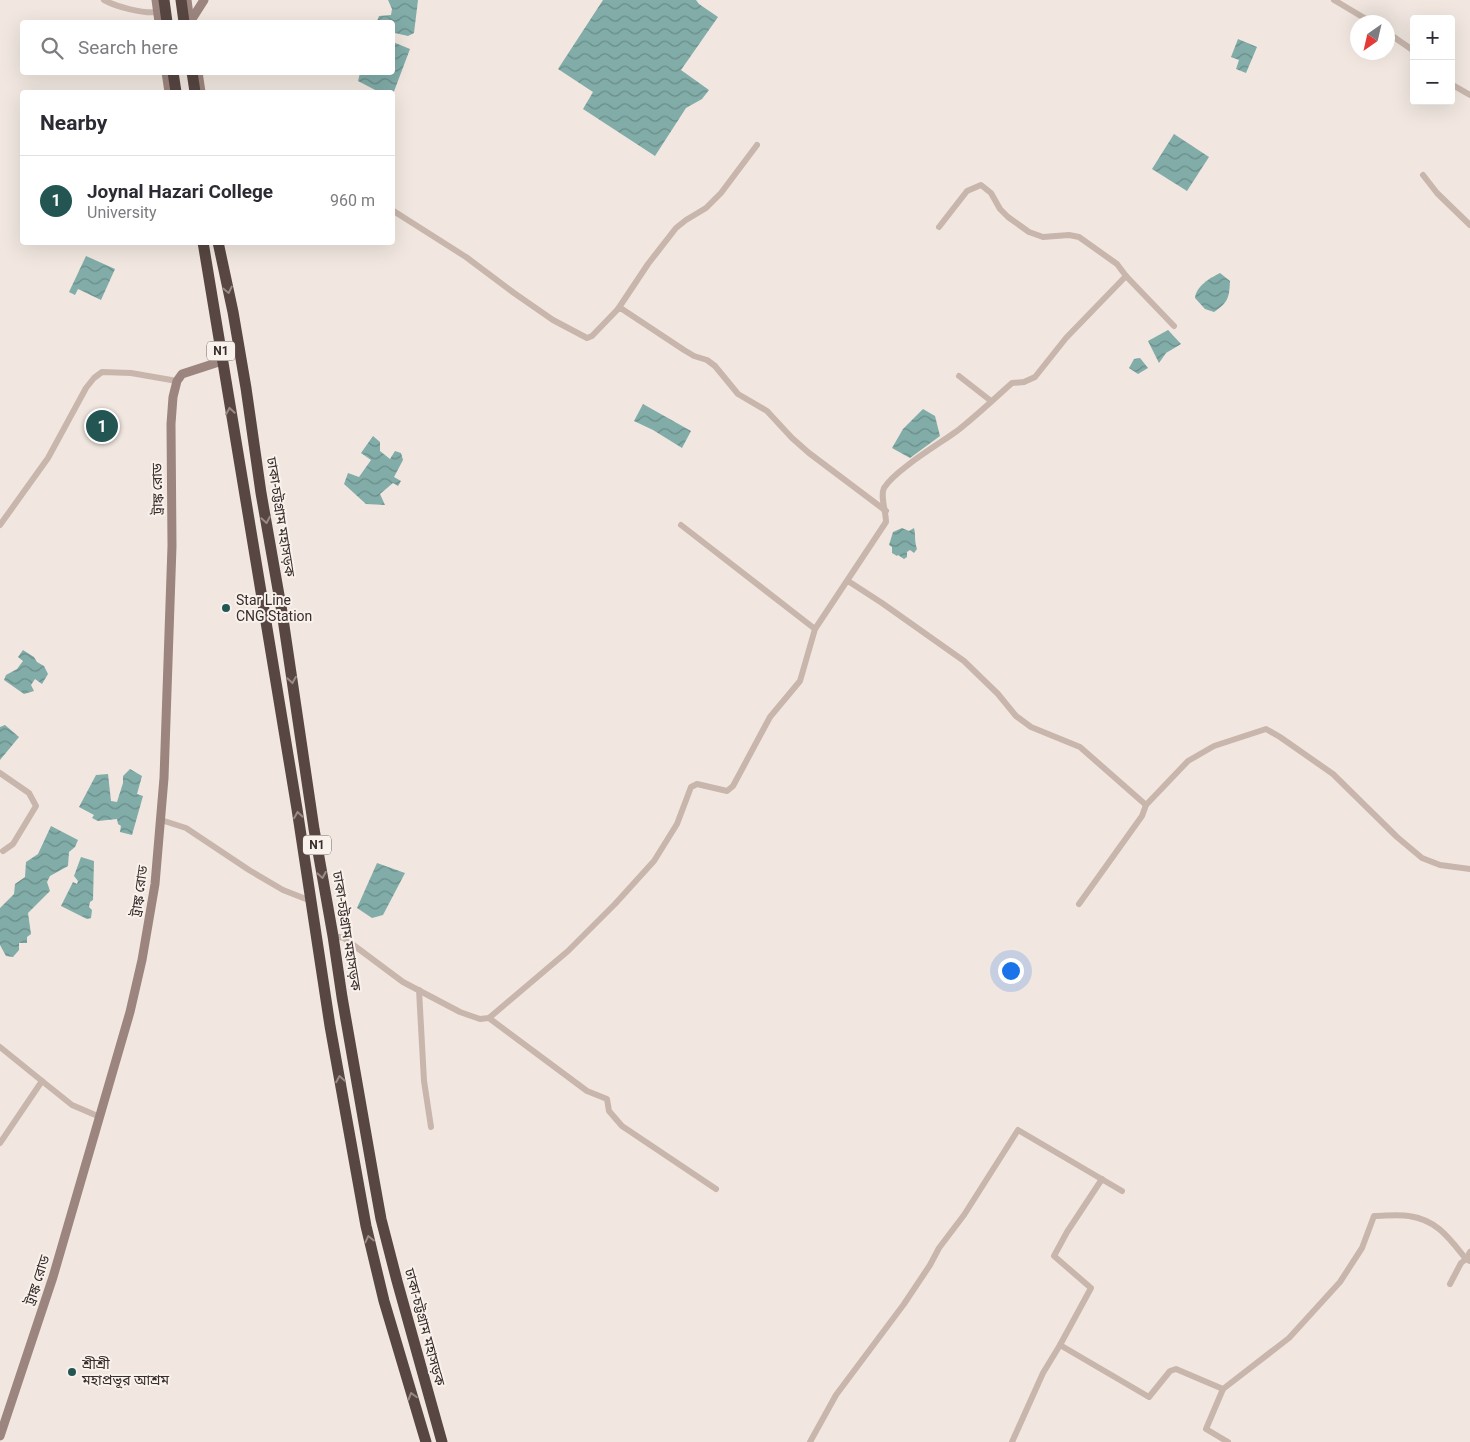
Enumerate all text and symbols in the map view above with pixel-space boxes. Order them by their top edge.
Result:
north arrow [1350,15,1395,60]
map controls [1410,15,1455,105]
button: + [1410,15,1455,60]
search box [20,20,395,75]
icon: search [38,34,66,62]
text: Search here [78,36,178,59]
button: − [1410,60,1455,105]
text: Nearby [40,111,107,135]
text: Joynal Hazari College [87,180,273,203]
text: 1 [51,191,61,210]
text: 960 m [330,191,375,210]
text: University [87,203,157,222]
one-way arrow [223,286,233,295]
road number: N1 [207,342,235,361]
pin: 1 [86,407,118,445]
one-way arrow [225,407,236,415]
street label: ঢাকা-চট্টগ্রাম মহাসড়ক [263,455,298,579]
street label: ট্রাঙ্ক রোড [149,462,165,516]
one-way arrow [260,515,270,524]
place label: Star Line CNG Station [236,592,312,624]
marker: Star Line CNG Station [220,602,232,614]
one-way arrow [287,676,297,684]
one-way arrow [293,810,303,819]
road number: N1 [303,836,331,854]
street label: ট্রাঙ্ক রোড [127,863,151,919]
street label: ঢাকা-চট্টগ্রাম মহাসড়ক [329,869,364,993]
one-way arrow [317,871,327,880]
your location [998,958,1024,984]
one-way arrow [335,1075,345,1083]
one-way arrow [364,1234,375,1243]
street label: ট্রাঙ্ক রোড [21,1252,53,1308]
street label: ঢাকা-চট্টগ্রাম মহাসড়ক [401,1266,449,1388]
place label: শ্রীশ্রী মহাপ্রভূর আশ্রম [81,1356,169,1389]
marker: শ্রীশ্রী মহাপ্রভূর আশ্রম [66,1366,78,1378]
one-way arrow [407,1392,417,1400]

